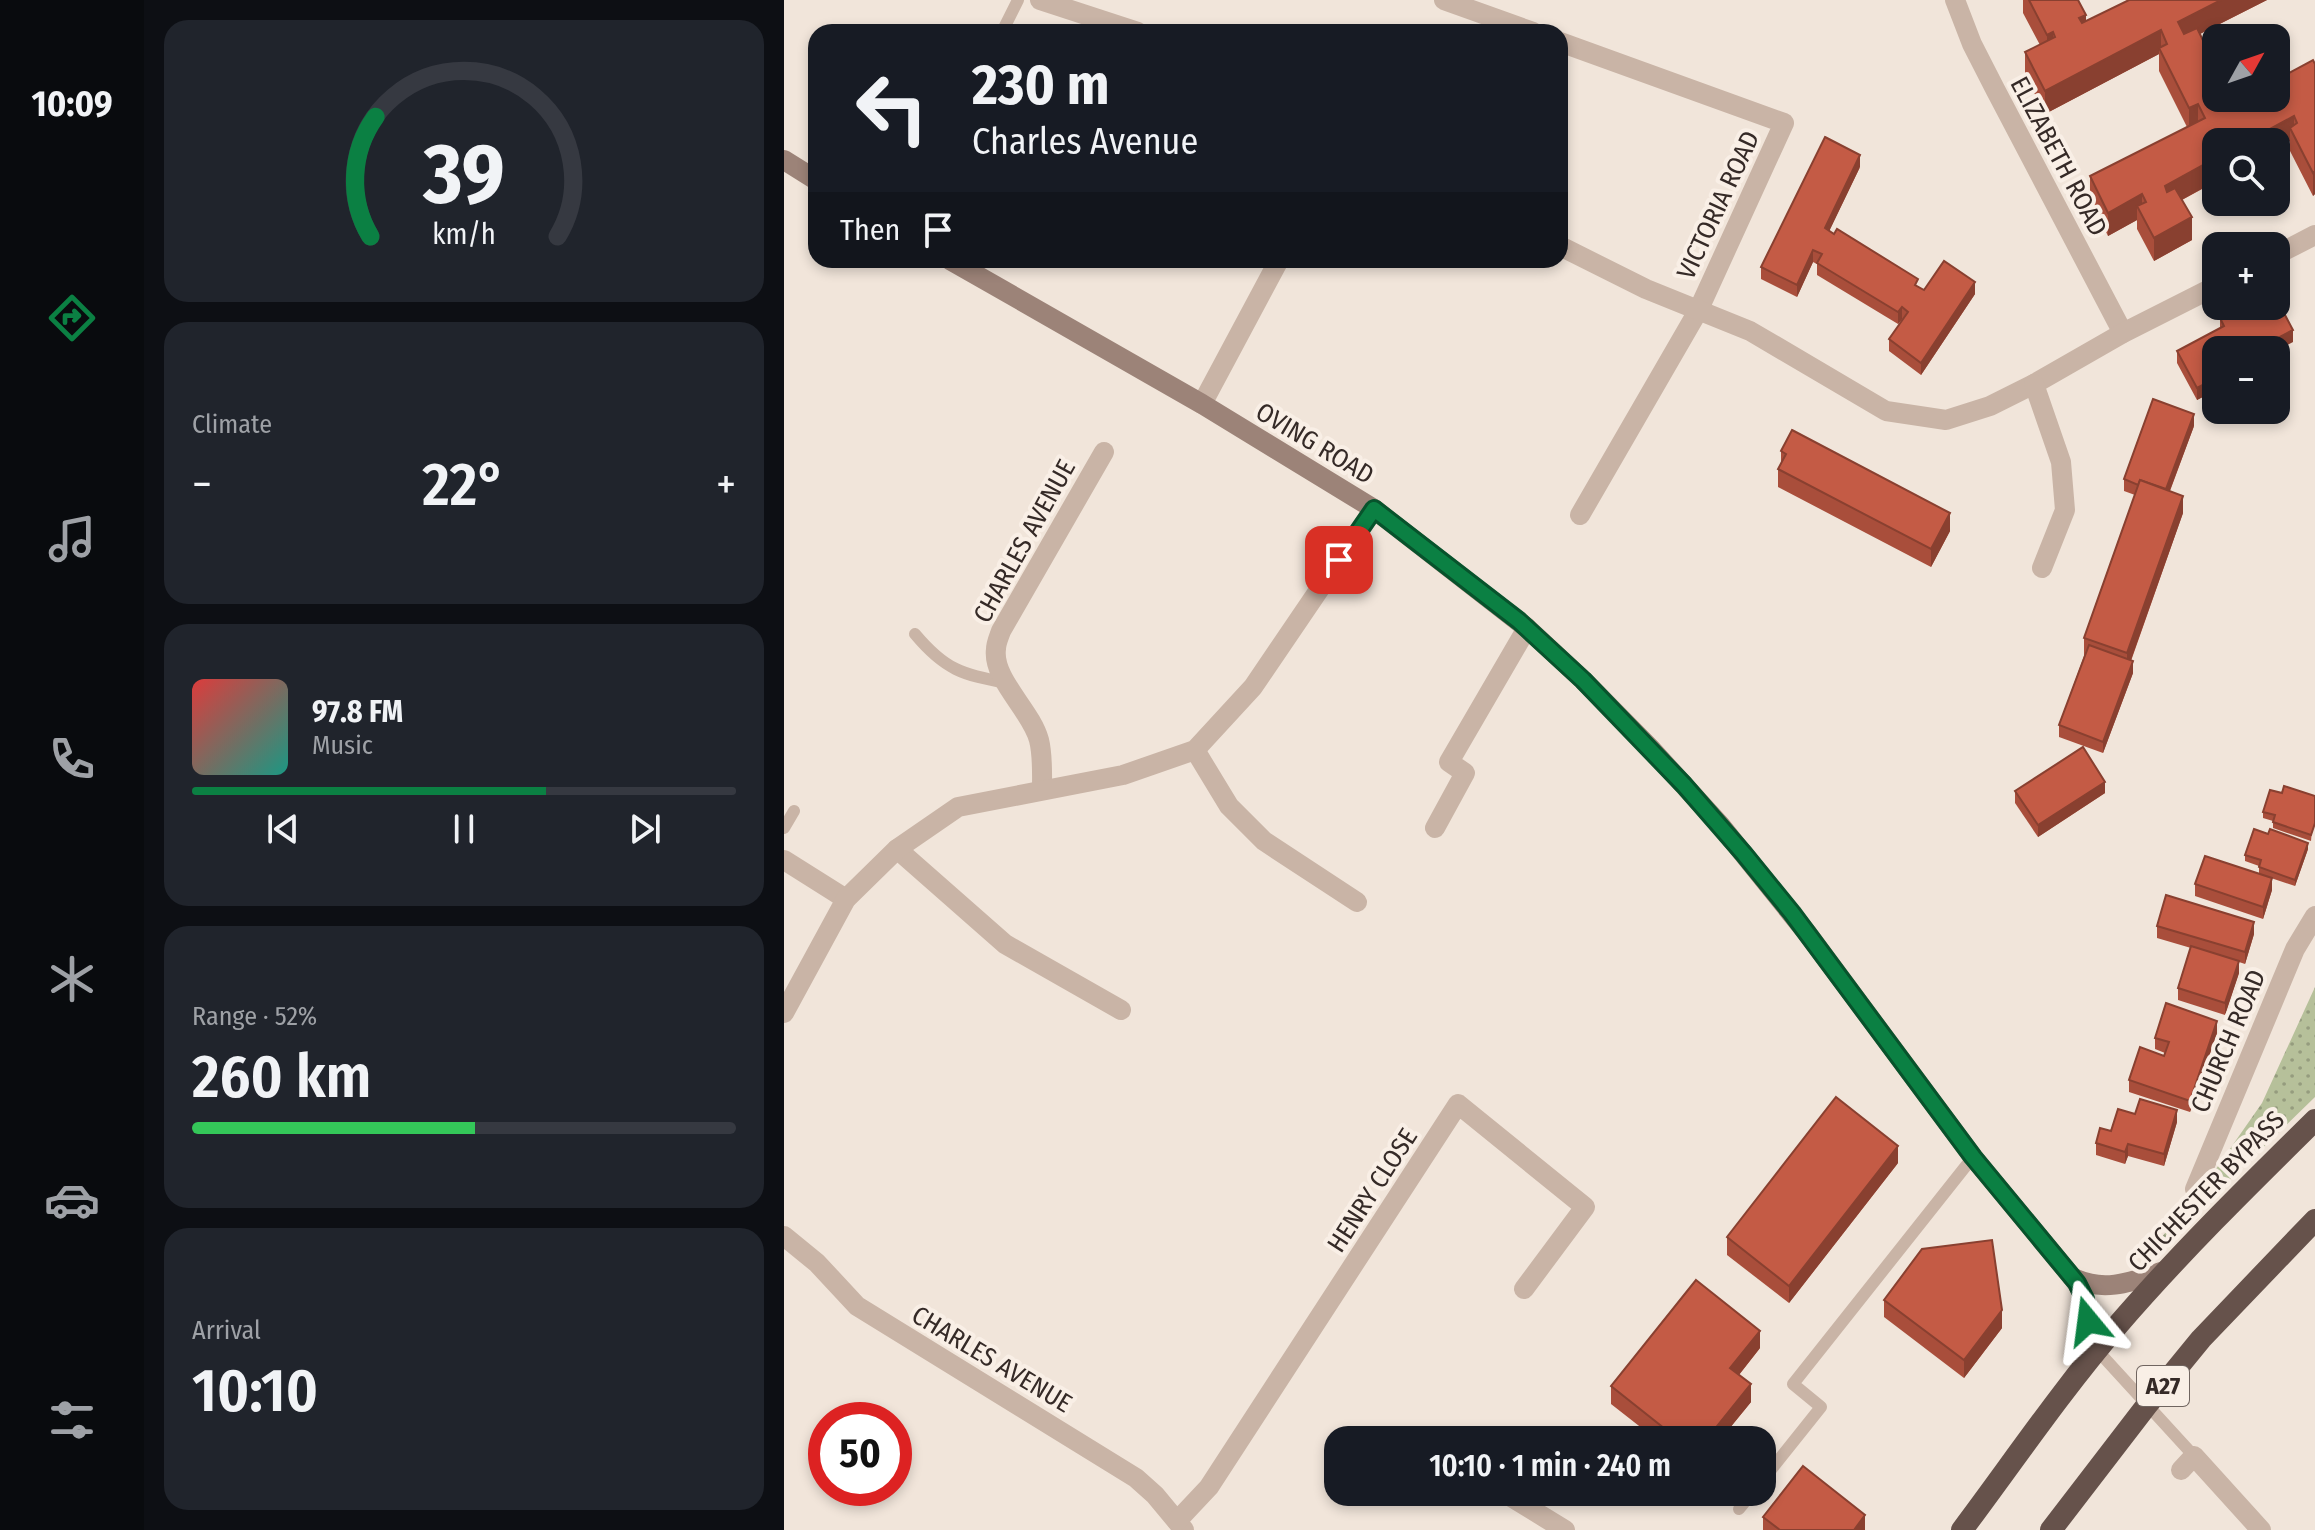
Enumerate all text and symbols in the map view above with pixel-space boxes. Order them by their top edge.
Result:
north arrow [2202,24,2290,112]
map controls [2202,24,2290,424]
text: 230 m [972,52,1109,119]
icon: left [840,56,944,160]
street label: ELIZABETH ROAD [2004,71,2113,241]
text: 10:09 [31,82,113,126]
text: Charles Avenue [972,120,1198,164]
text: 39 [422,125,505,225]
street label: VICTORIA ROAD [1671,126,1766,284]
button: search [2202,128,2290,216]
icon: arrive [916,208,960,252]
text: Then [840,212,900,248]
text: km/h [432,217,496,252]
button: + [2202,232,2290,320]
icon: directions [44,290,100,346]
button: − [2202,336,2290,424]
street label: OVING ROAD [1250,396,1379,491]
text: Climate [192,409,272,440]
text: 22° [422,449,506,521]
street label: CHARLES AVENUE [967,454,1082,628]
text: − [192,458,212,511]
text: + [716,458,736,511]
icon: music [44,511,100,567]
pin [1305,526,1373,594]
icon: arrive [1317,538,1361,582]
text: 97.8 FM [312,694,403,730]
text: Music [312,730,373,761]
icon: phone [44,731,100,787]
icon: previous [261,807,305,851]
icon: pause [442,807,486,851]
icon: next [623,807,667,851]
icon: climate [44,951,100,1007]
street label: CHURCH ROAD [2184,965,2272,1117]
text: Range · 52% [192,1001,317,1032]
text: 260 km [192,1041,372,1113]
street label: CHICHESTER BYPASS [2122,1105,2291,1278]
street label: HENRY CLOSE [1321,1123,1424,1258]
icon: car [44,1172,100,1228]
position arrow [2046,1279,2130,1363]
street label: CHARLES AVENUE [906,1299,1077,1419]
text: Arrival [192,1315,261,1346]
text: 10:10 [192,1355,318,1427]
road number: A27 [2137,1366,2189,1406]
icon: filters [44,1392,100,1448]
speed limit sign: 50 [808,1402,912,1506]
text: 10:10 · 1 min · 240 m [1429,1448,1671,1484]

